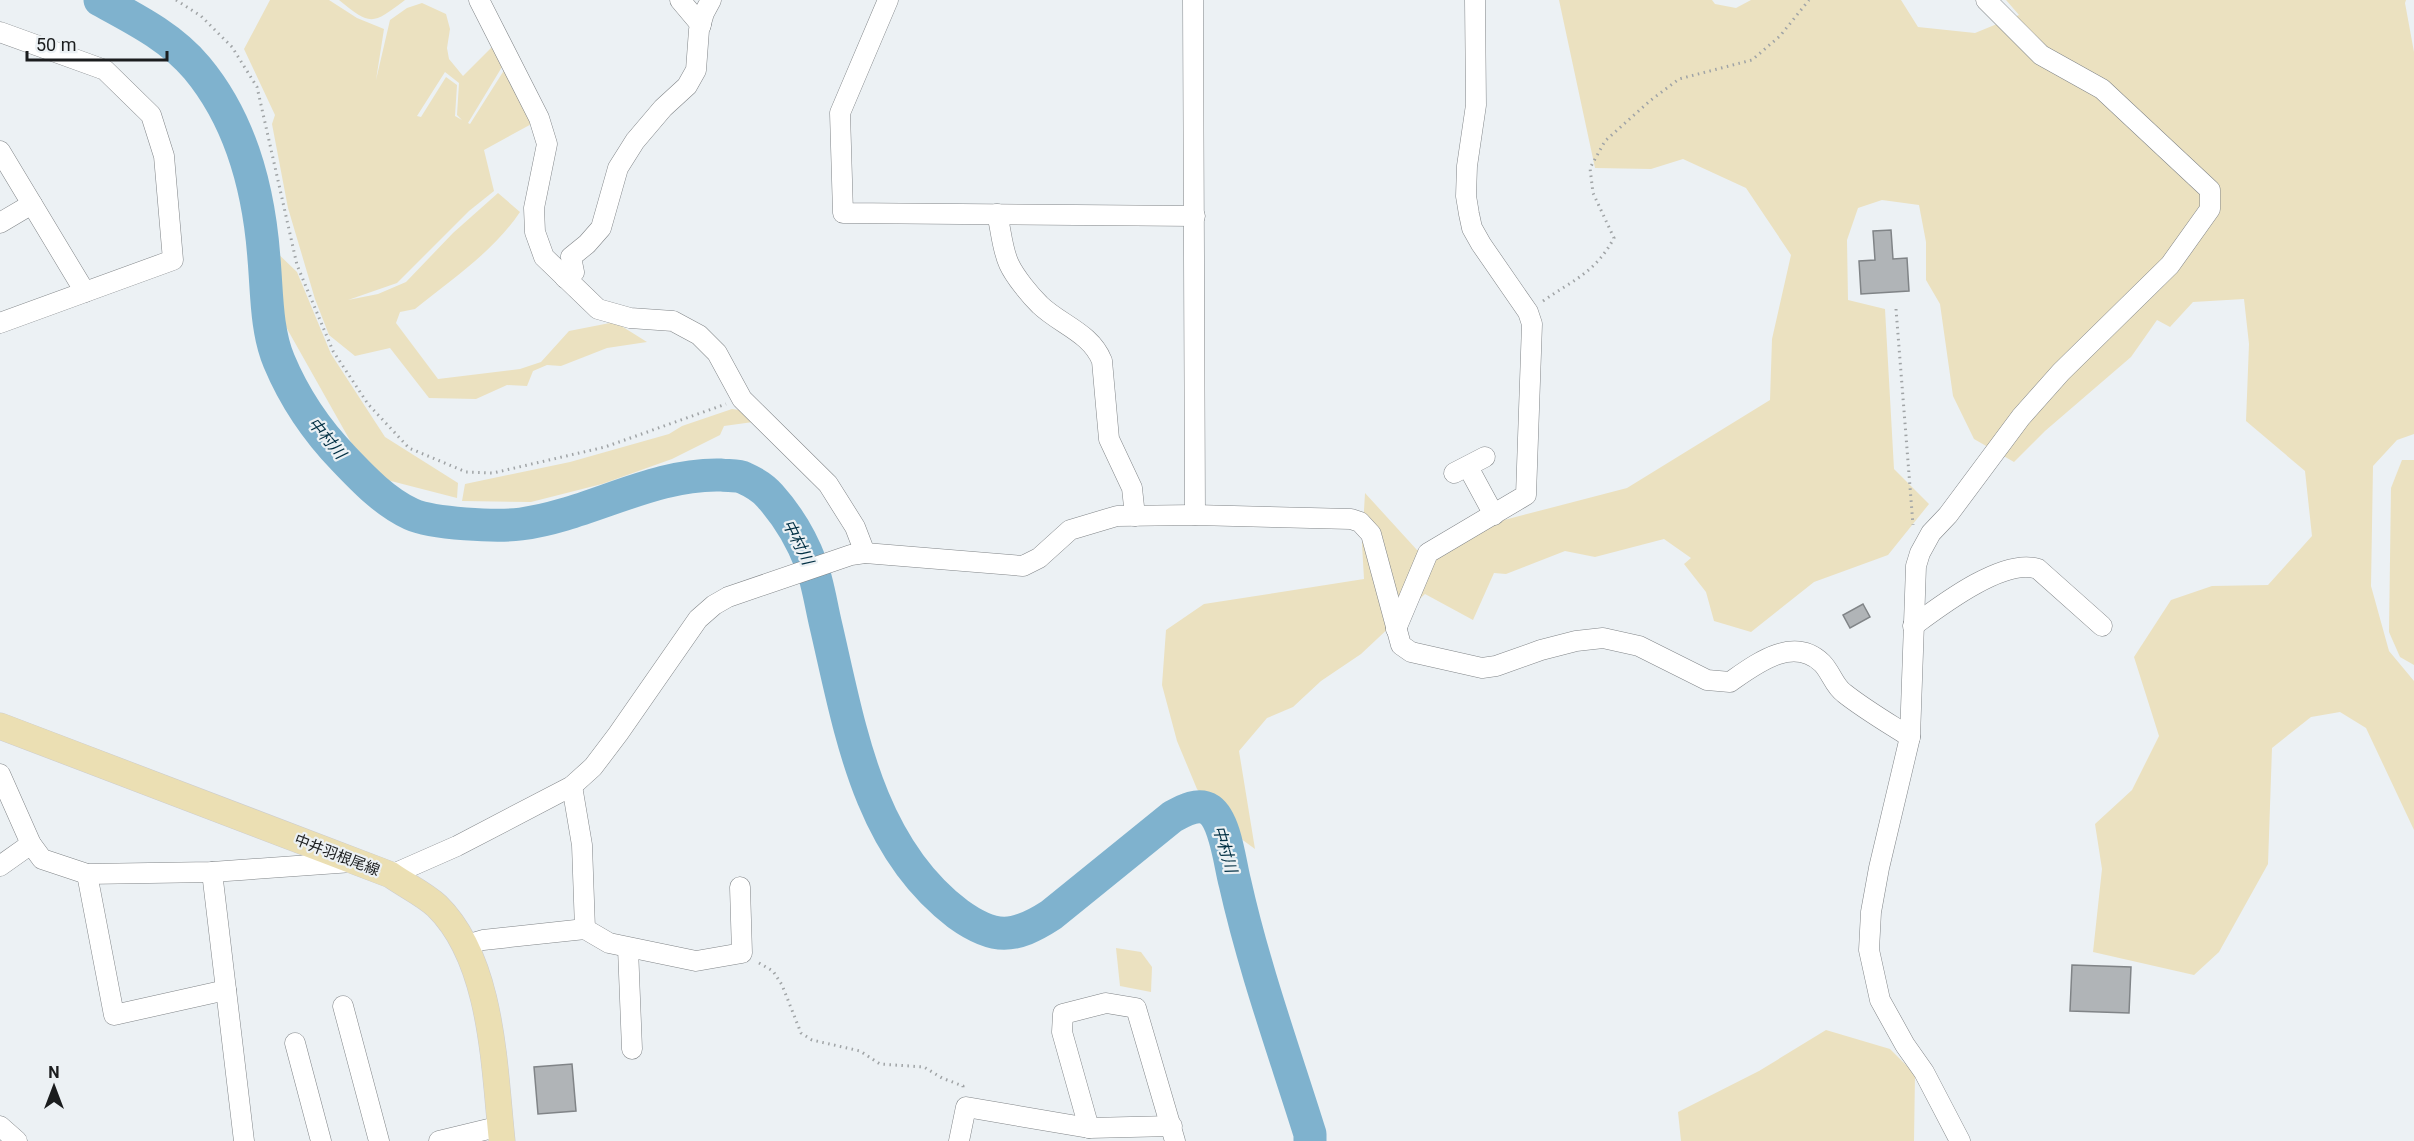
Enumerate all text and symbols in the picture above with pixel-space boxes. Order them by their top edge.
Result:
scale bar [27,24,166,62]
text: 50 m [36,34,76,55]
water label: 中村川 [304,414,351,464]
water label: 中村川 [779,516,818,569]
water label: 中村川 [1209,823,1241,877]
street label: 中井羽根尾線 [292,830,382,880]
north arrow [24,1057,84,1117]
text: N [48,1063,60,1082]

